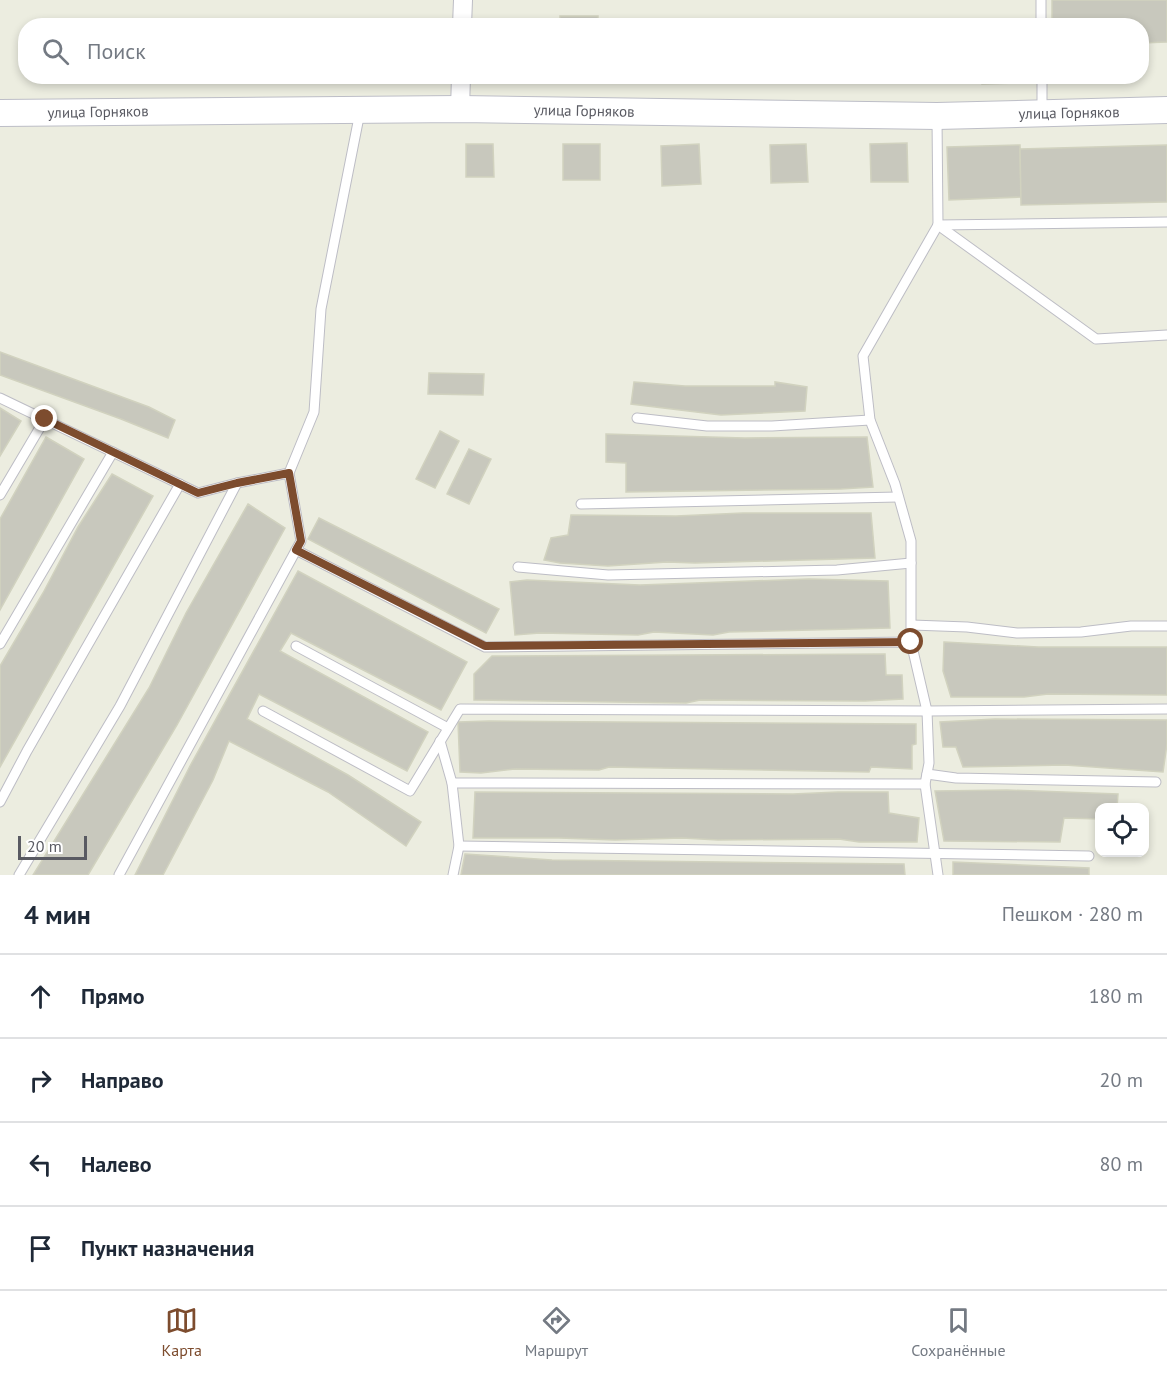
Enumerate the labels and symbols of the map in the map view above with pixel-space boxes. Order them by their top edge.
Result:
street label: улица Горняков [533,100,635,121]
street label: улица Горняков [47,101,149,122]
street label: улица Горняков [1018,102,1120,123]
route end [31,405,57,431]
route start [897,628,923,654]
scale bar [18,833,87,860]

